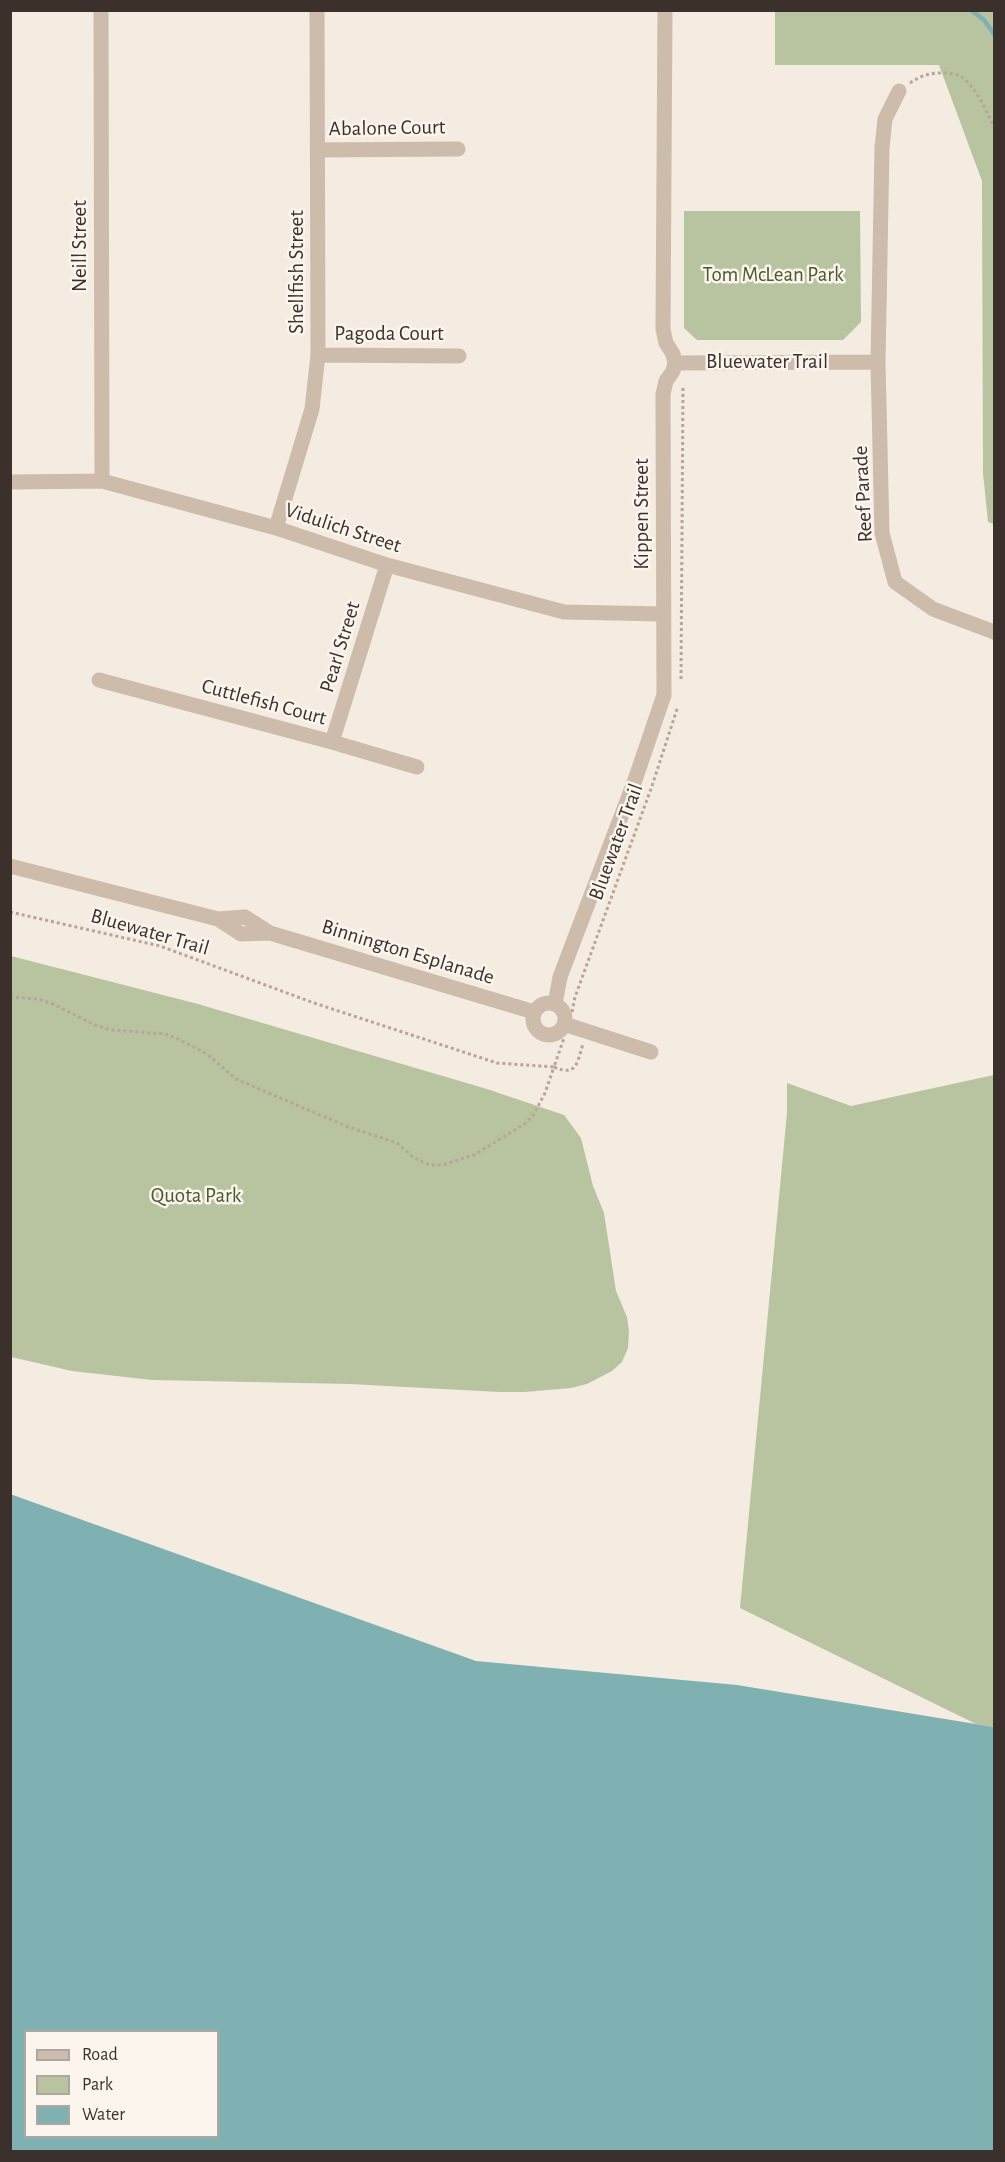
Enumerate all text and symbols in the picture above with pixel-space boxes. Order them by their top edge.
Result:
street label: Abalone Court [328,114,446,142]
street label: Neill Street [67,200,93,292]
street label: Shellfish Street [284,210,310,334]
park label: Tom McLean Park [702,262,844,288]
street label: Pagoda Court [334,321,444,347]
street label: Bluewater Trail [706,349,828,375]
street label: Reef Parade [848,445,878,543]
street label: Kippen Street [629,458,655,570]
street label: Vidulich Street [282,497,404,559]
street label: Pearl Street [314,598,366,696]
street label: Cuttlefish Court [199,673,329,731]
street label: Bluewater Trail [583,780,649,904]
street label: Bluewater Trail [88,903,212,961]
street label: Binnington Esplanade [319,914,497,990]
park label: Quota Park [151,1183,241,1209]
legend [24,2030,219,2138]
text: Road [82,2046,118,2064]
text: Park [82,2076,113,2094]
text: Water [82,2106,125,2124]

